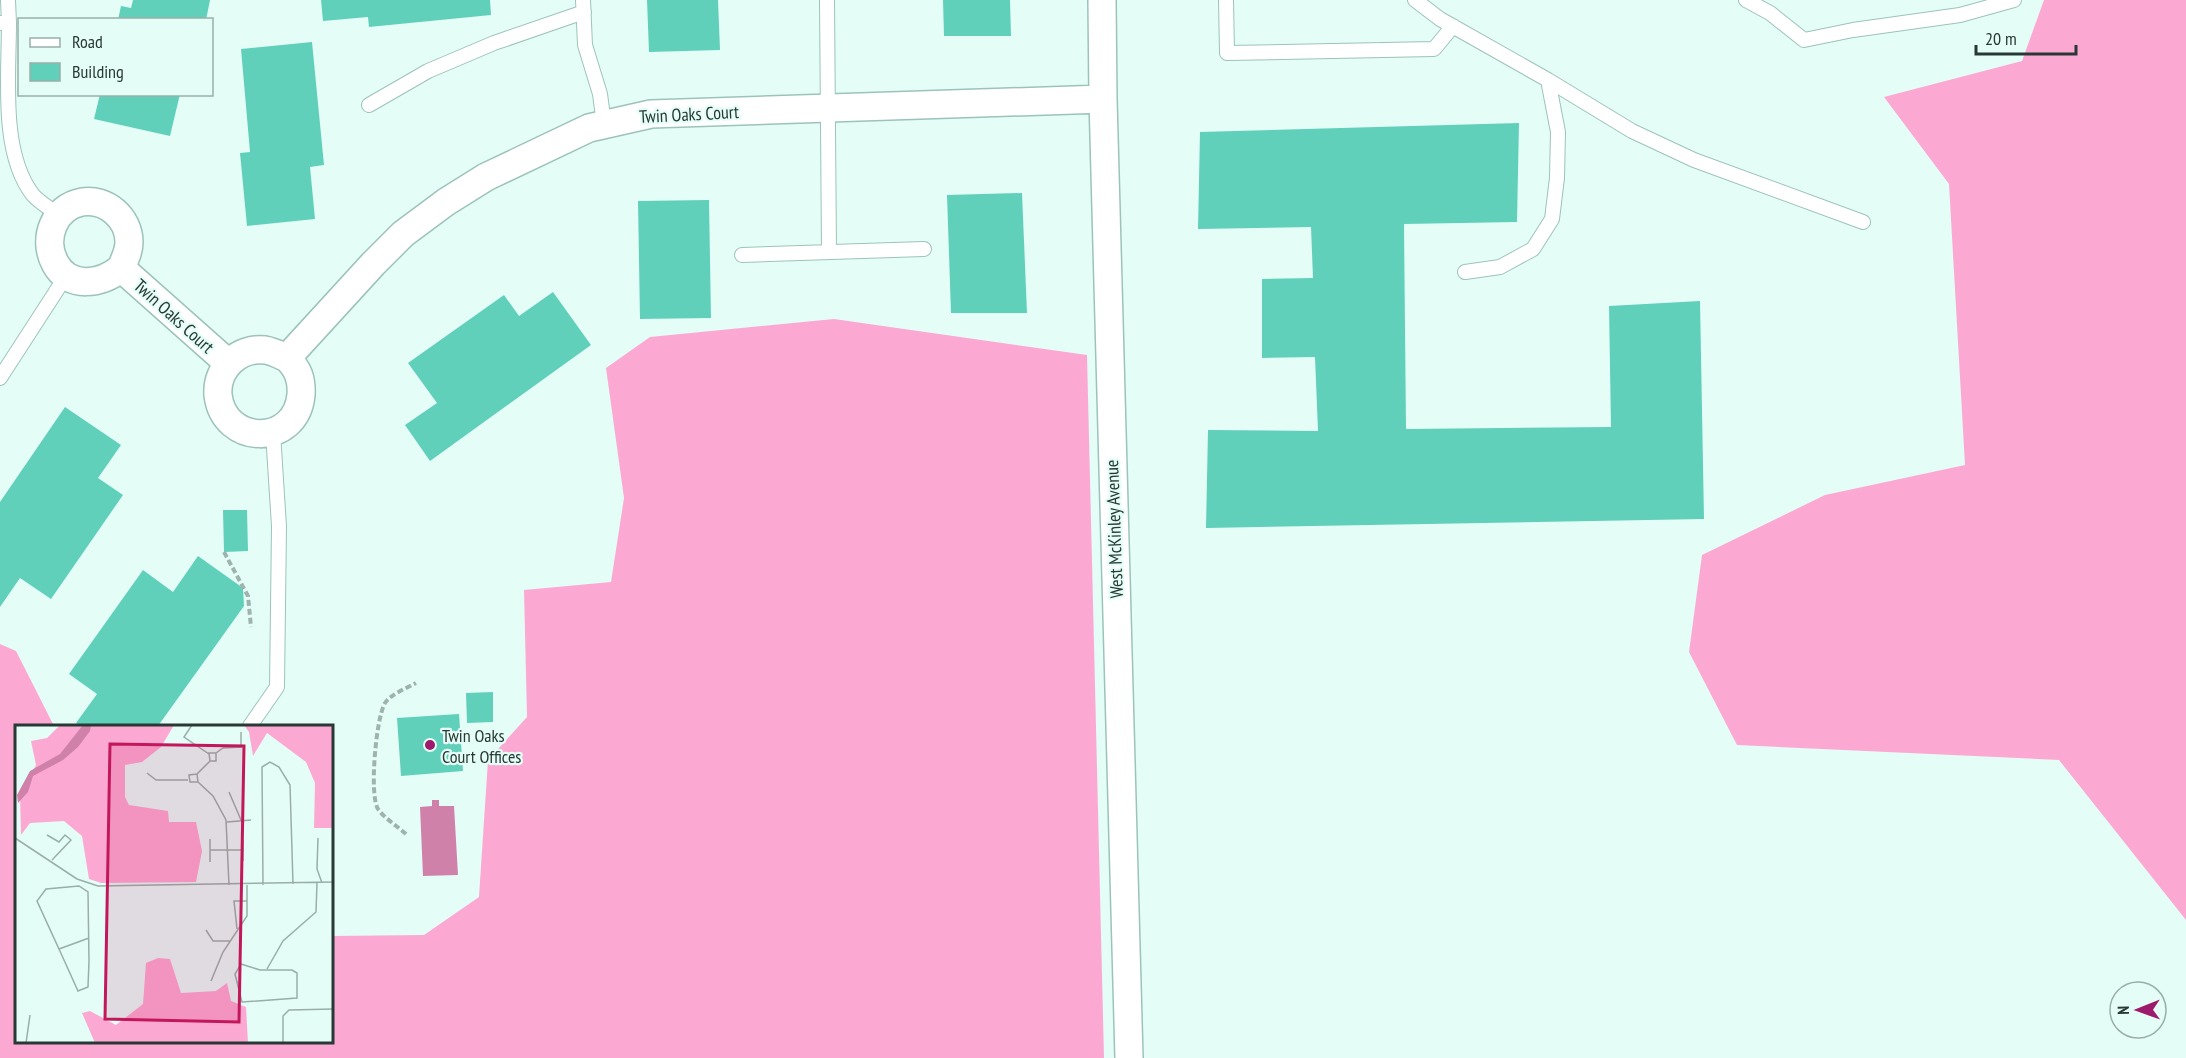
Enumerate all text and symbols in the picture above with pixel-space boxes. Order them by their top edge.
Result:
legend [18,18,213,96]
scale bar [1976,18,2076,56]
text: 20 m [1985,27,2017,50]
text: Road [72,30,103,53]
text: Building [72,60,124,83]
street label: Twin Oaks Court [638,100,740,128]
street label: Twin Oaks Court [129,274,219,358]
street label: West McKinley Avenue [1100,459,1128,599]
place label: Twin Oaks Court Offices [442,724,521,768]
inset map [15,725,333,1043]
marker: Twin Oaks Court Offices [423,738,437,752]
north arrow [2108,980,2168,1040]
text: N [2113,1006,2133,1015]

